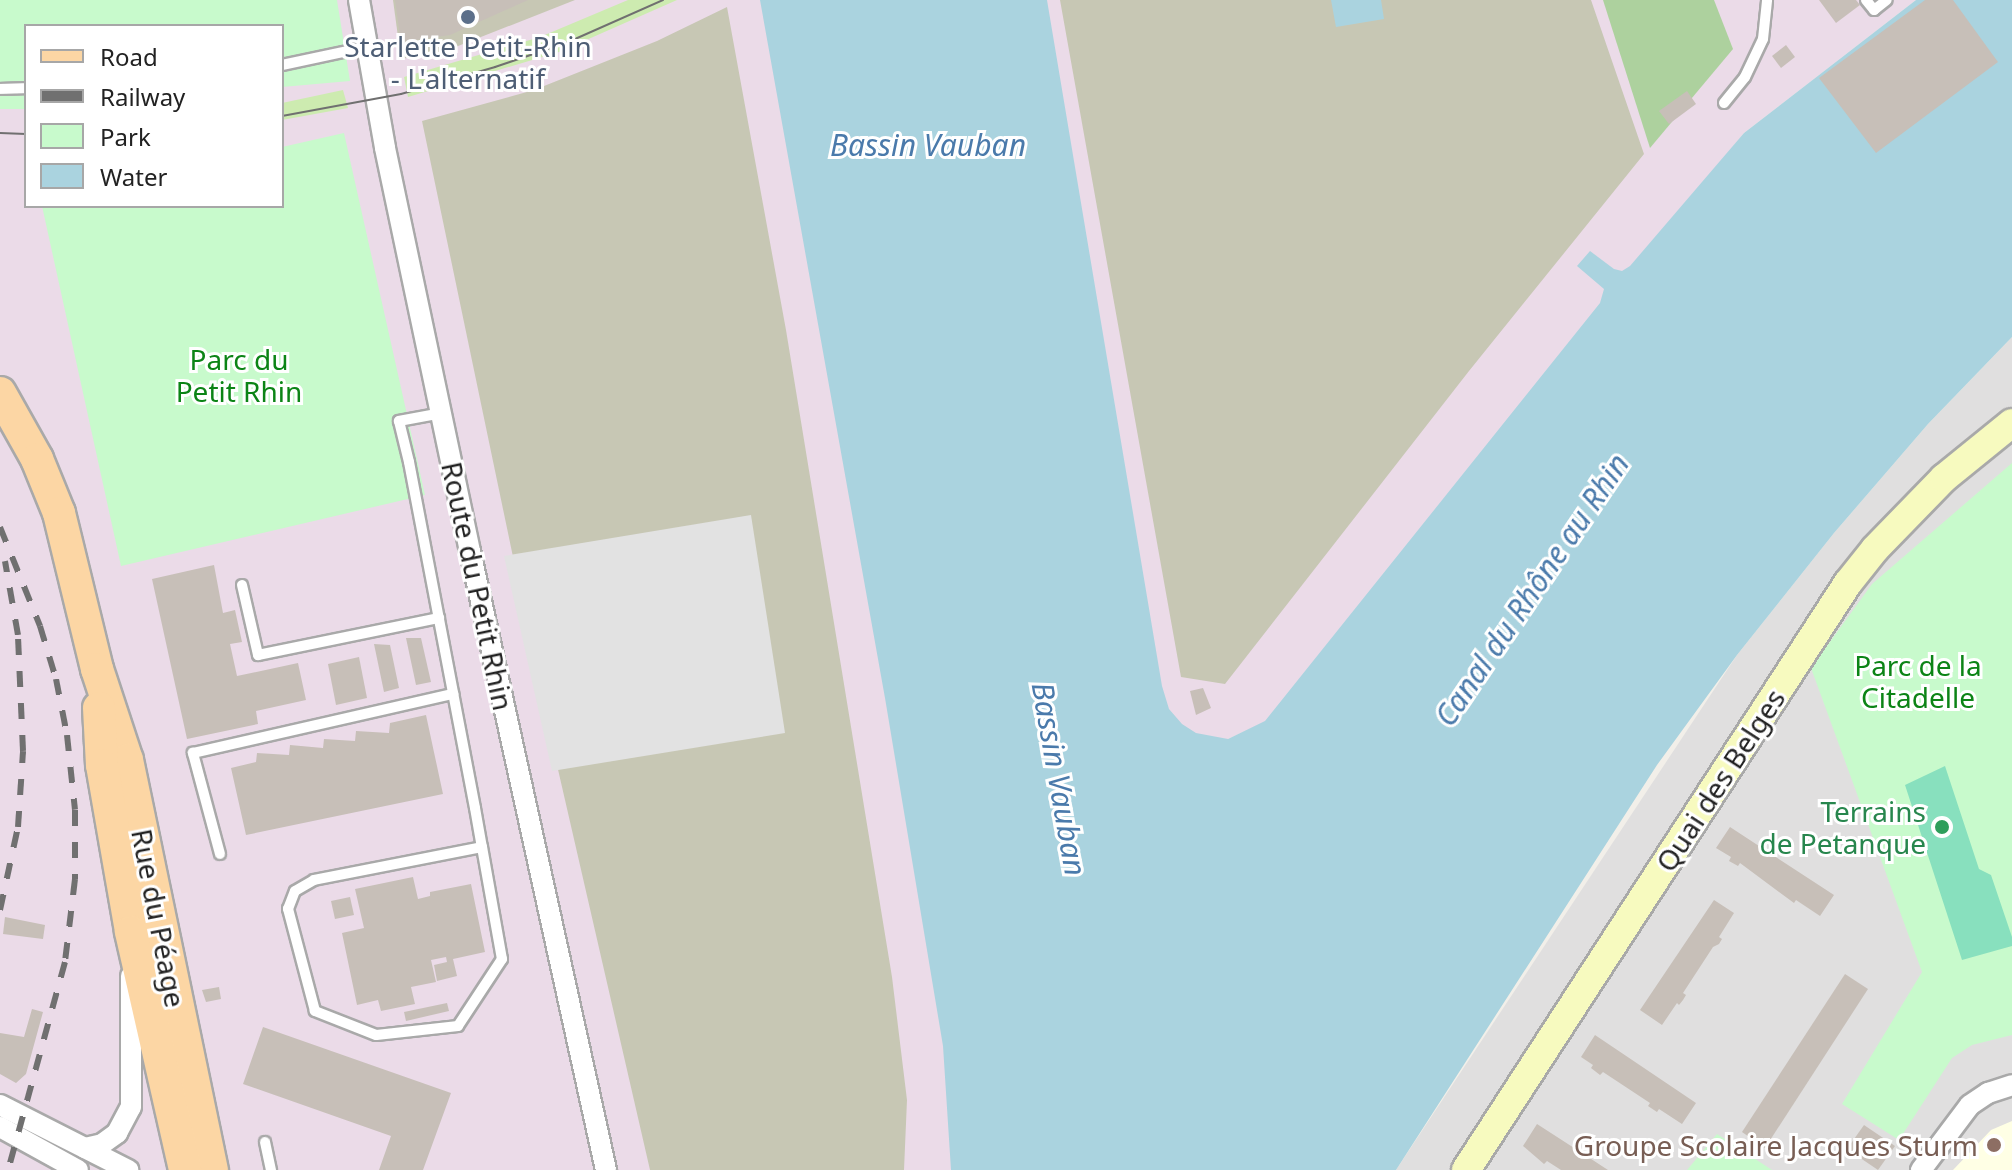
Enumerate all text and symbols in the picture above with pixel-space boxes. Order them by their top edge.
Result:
marker: Starlette Petit-Rhin - L'alternatif [459,8,477,26]
legend [24,24,284,208]
place label: Starlette Petit-Rhin - L'alternatif [344,29,592,95]
text: Road [100,40,158,73]
text: Railway [100,80,185,113]
text: Park [100,120,151,153]
water label: Bassin Vauban [830,127,1026,163]
text: Water [100,160,167,193]
park label: Parc du Petit Rhin [176,342,302,408]
water label: Canal du Rhône au Rhin [1427,447,1637,733]
street label: Route du Petit Rhin [435,459,521,713]
park label: Parc de la Citadelle [1854,648,1982,714]
water label: Bassin Vauban [1024,679,1094,879]
street label: Quai des Belges [1649,682,1791,878]
place label: Terrains de Petanque [1760,794,1926,860]
marker: Terrains de Petanque [1933,818,1951,836]
street label: Rue du Péage [125,826,193,1010]
place label: Groupe Scolaire Jacques Sturm [1574,1128,1978,1162]
marker: Groupe Scolaire Jacques Sturm [1985,1136,2003,1154]

